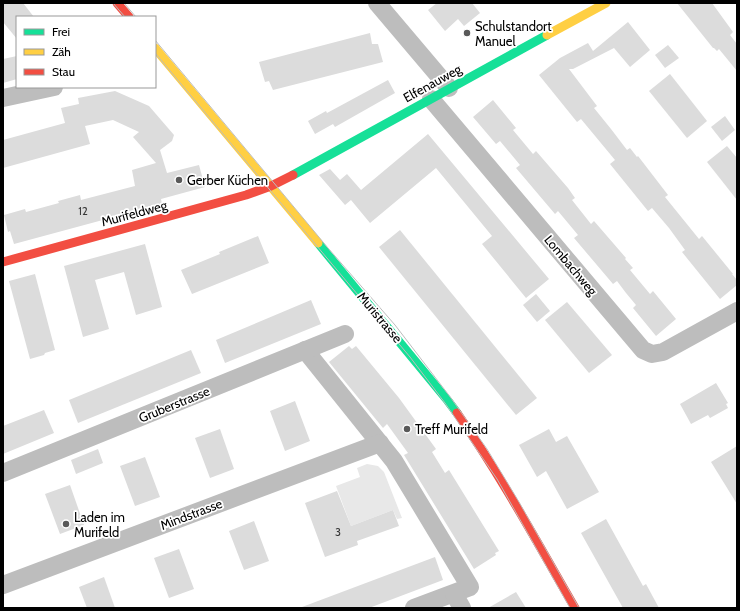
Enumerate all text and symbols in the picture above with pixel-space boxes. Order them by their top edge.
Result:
legend [16,16,156,88]
place label: Schulstandort Manuel [475,18,552,49]
text: Frei [52,24,70,39]
marker: Schulstandort Manuel [462,28,472,38]
text: Zäh [52,44,71,59]
street label: Elfenauweg [400,60,464,105]
text: Stau [52,64,75,79]
place label: Gerber Küchen [187,172,268,188]
marker: Gerber Küchen [174,175,184,185]
street label: Murifeldweg [99,196,169,229]
house number: 12 [78,204,88,218]
street label: Lombachweg [541,232,601,299]
street label: Muristrasse [354,288,406,346]
street label: Gruberstrasse [136,382,212,425]
place label: Treff Murifeld [415,421,488,437]
marker: Treff Murifeld [402,424,412,434]
street label: Mindstrasse [158,495,225,533]
place label: Laden im Murifeld [74,509,125,540]
marker: Laden im Murifeld [61,519,71,529]
house number: 3 [335,525,341,539]

